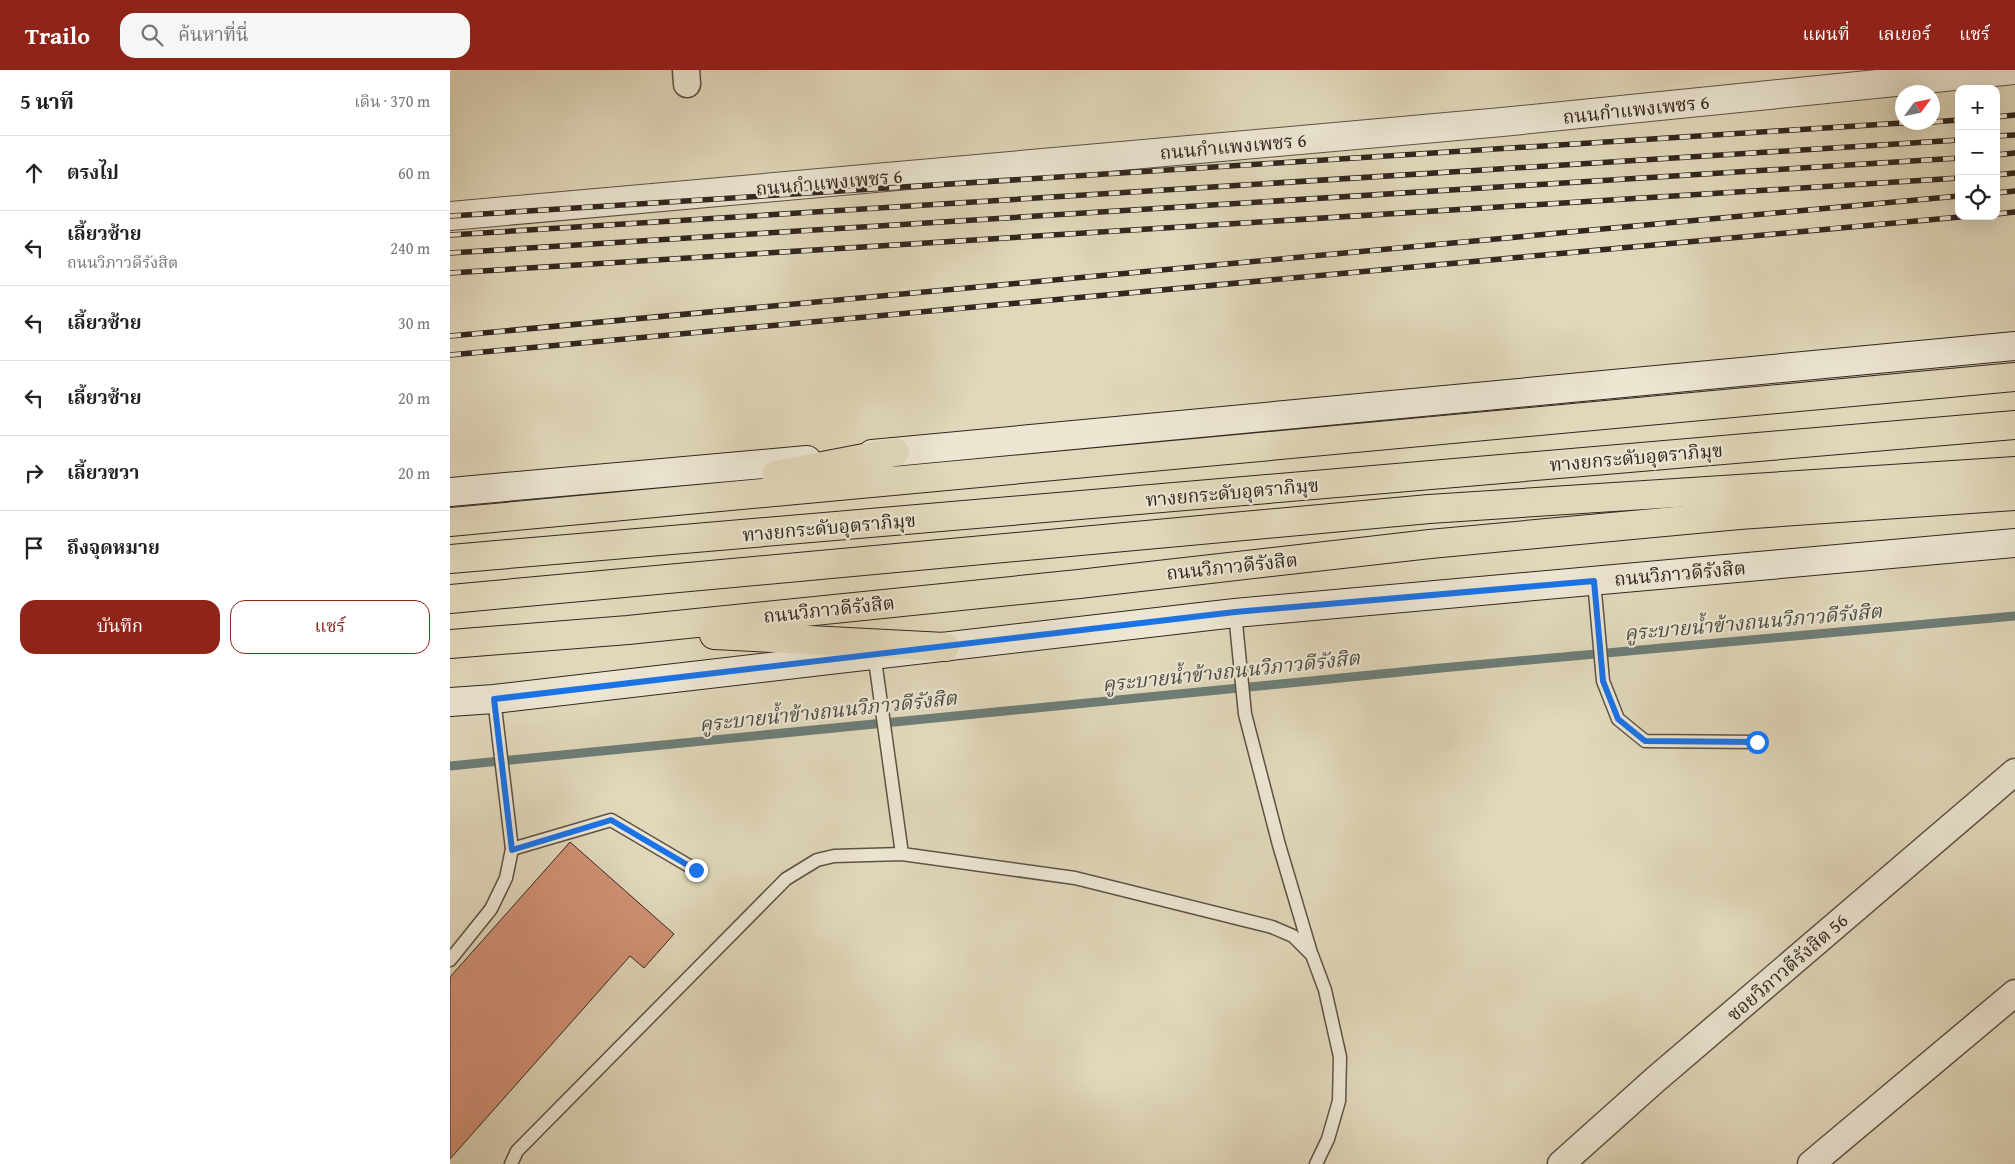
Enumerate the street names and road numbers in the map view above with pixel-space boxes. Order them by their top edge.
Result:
street label: ถนนกำแพงเพชร 6 [1561,87,1711,131]
street label: ถนนกำแพงเพชร 6 [1158,126,1308,166]
street label: ถนนกำแพงเพชร 6 [754,162,904,202]
street label: ทางยกระดับอุตราภิมุข [1548,435,1724,479]
street label: ทางยกระดับอุตราภิมุข [1144,470,1320,514]
street label: ทางยกระดับอุตราภิมุข [741,505,917,549]
street label: ถนนวิภาวดีรังสิต [1165,545,1299,587]
street label: ถนนวิภาวดีรังสิต [1613,553,1747,593]
street label: ถนนวิภาวดีรังสิต [762,588,896,630]
street label: ซอยวิภาวดีรังสิต 56 [1720,906,1854,1028]

